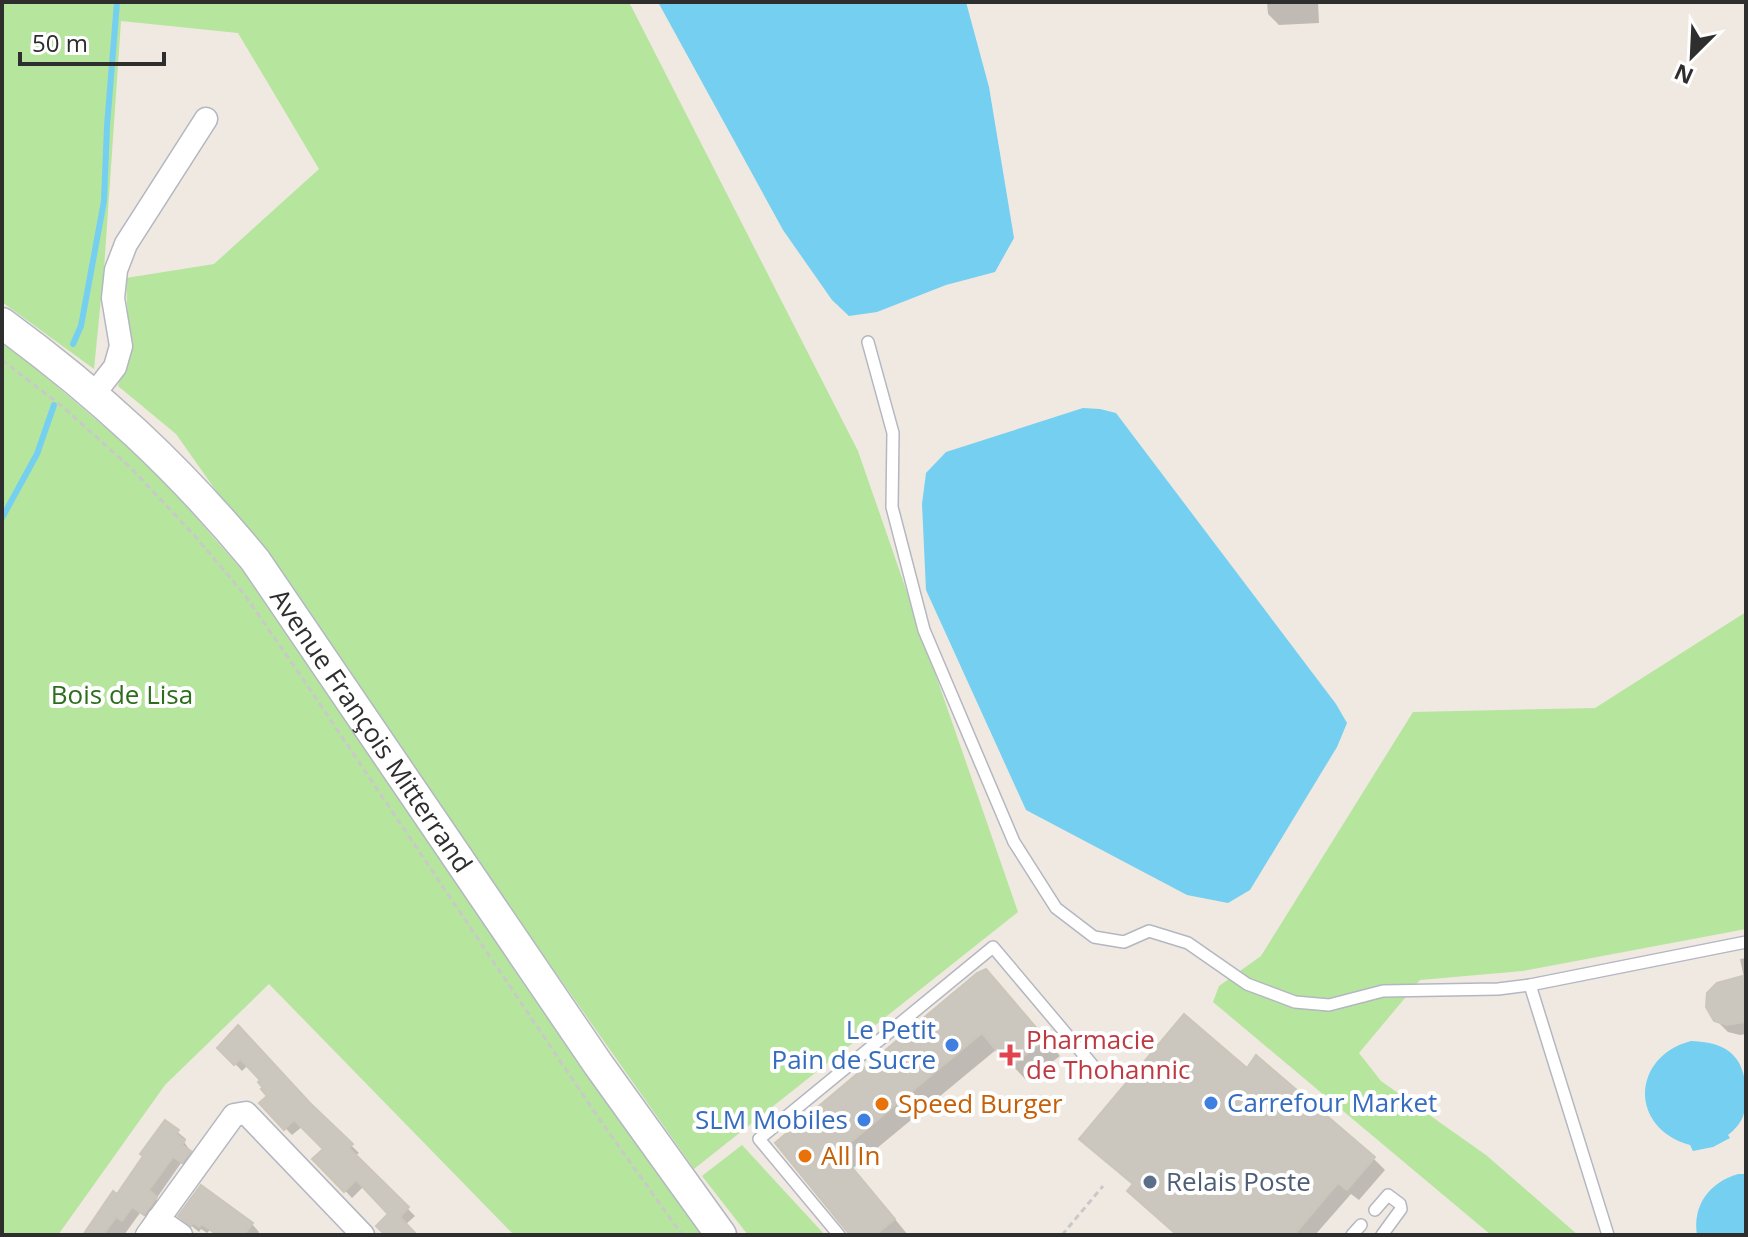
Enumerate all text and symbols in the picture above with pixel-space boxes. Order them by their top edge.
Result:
scale bar [20,16,164,66]
north arrow [1652,16,1732,96]
text: 50 m [32,26,88,59]
text: N [1669,58,1698,93]
street label: Avenue François Mitterrand [262,581,481,879]
park label: Bois de Lisa [51,676,193,712]
place label: Le Petit Pain de Sucre [772,1011,936,1077]
place label: Pharmacie de Thohannic [1026,1021,1190,1087]
marker: Le Petit Pain de Sucre [943,1036,961,1054]
marker: Pharmacie de Thohannic [1001,1046,1019,1064]
place label: Carrefour Market [1227,1084,1437,1120]
place label: Speed Burger [898,1085,1063,1121]
marker: Carrefour Market [1202,1094,1220,1112]
marker: Speed Burger [873,1095,891,1113]
place label: SLM Mobiles [695,1101,848,1137]
marker: SLM Mobiles [855,1111,873,1129]
place label: All In [821,1137,881,1173]
marker: All In [796,1147,814,1165]
place label: Relais Poste [1166,1163,1311,1199]
marker: Relais Poste [1141,1173,1159,1191]

